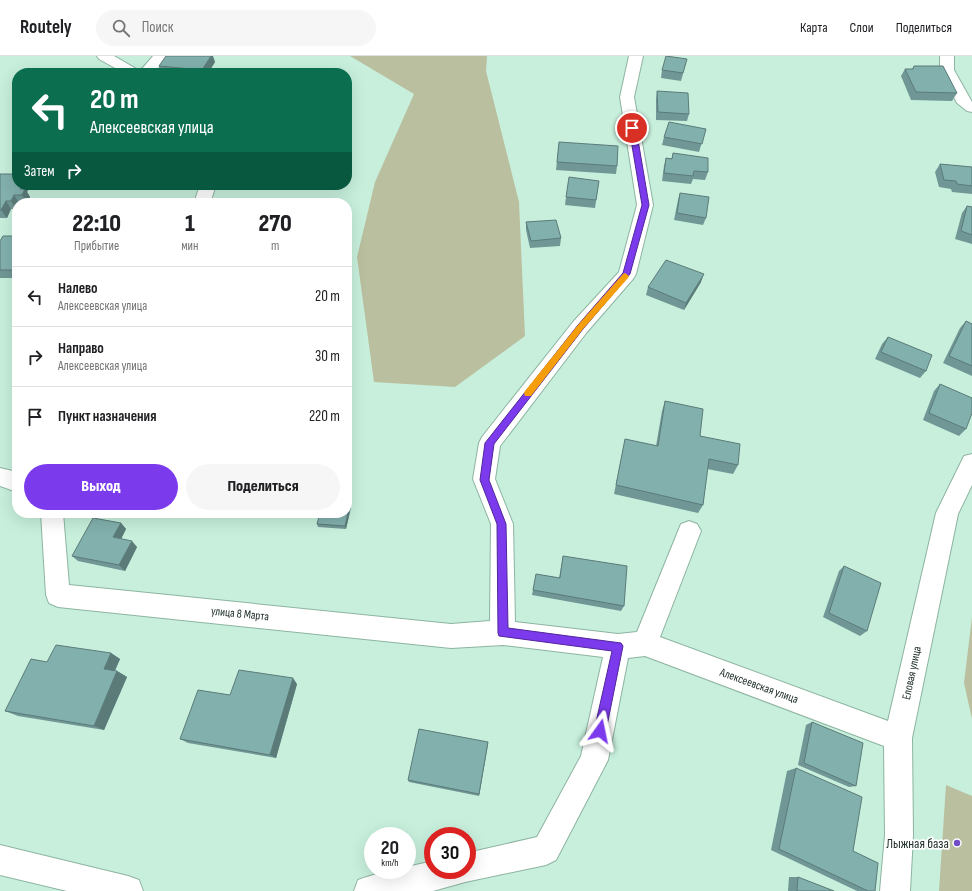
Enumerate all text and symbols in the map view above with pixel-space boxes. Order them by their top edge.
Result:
search box [96,10,376,46]
text: Routely [20,16,72,39]
icon: search [110,17,132,39]
text: Поиск [142,18,173,37]
text: Карта [800,19,828,36]
text: Слои [850,19,874,36]
text: Поделиться [896,19,952,36]
text: 20 m [90,83,139,116]
icon: left [24,84,76,136]
pin [615,111,649,145]
text: Алексеевская улица [90,117,214,138]
icon: arrive [621,117,643,139]
icon: right [63,160,85,182]
text: Затем [24,162,55,181]
text: 22:10 [72,209,121,238]
text: 1 [185,209,195,238]
text: 270 [259,209,292,238]
text: Прибытие [74,238,119,254]
text: мин [181,238,198,254]
text: m [271,238,279,254]
text: Налево [58,279,98,298]
icon: left [24,286,46,308]
text: 20 m [315,287,340,306]
text: Алексеевская улица [58,298,147,314]
text: Направо [58,339,104,358]
icon: right [24,346,46,368]
text: 30 m [315,347,340,366]
text: Алексеевская улица [58,358,147,374]
icon: arrive [24,406,46,428]
text: Пункт назначения [58,407,156,426]
text: 220 m [309,407,340,426]
button: Выход [24,464,178,510]
button: Поделиться [186,464,340,510]
street label: улица 8 Марта [210,603,270,625]
street label: Еловая улица [899,645,925,701]
street label: Алексеевская улица [717,665,801,707]
position arrow [579,710,621,752]
speed limit sign: 30 [424,827,476,879]
place label: Лыжная база [886,835,949,852]
text: 20 [381,836,399,860]
marker: Лыжная база [952,838,962,848]
text: km/h [381,857,399,869]

